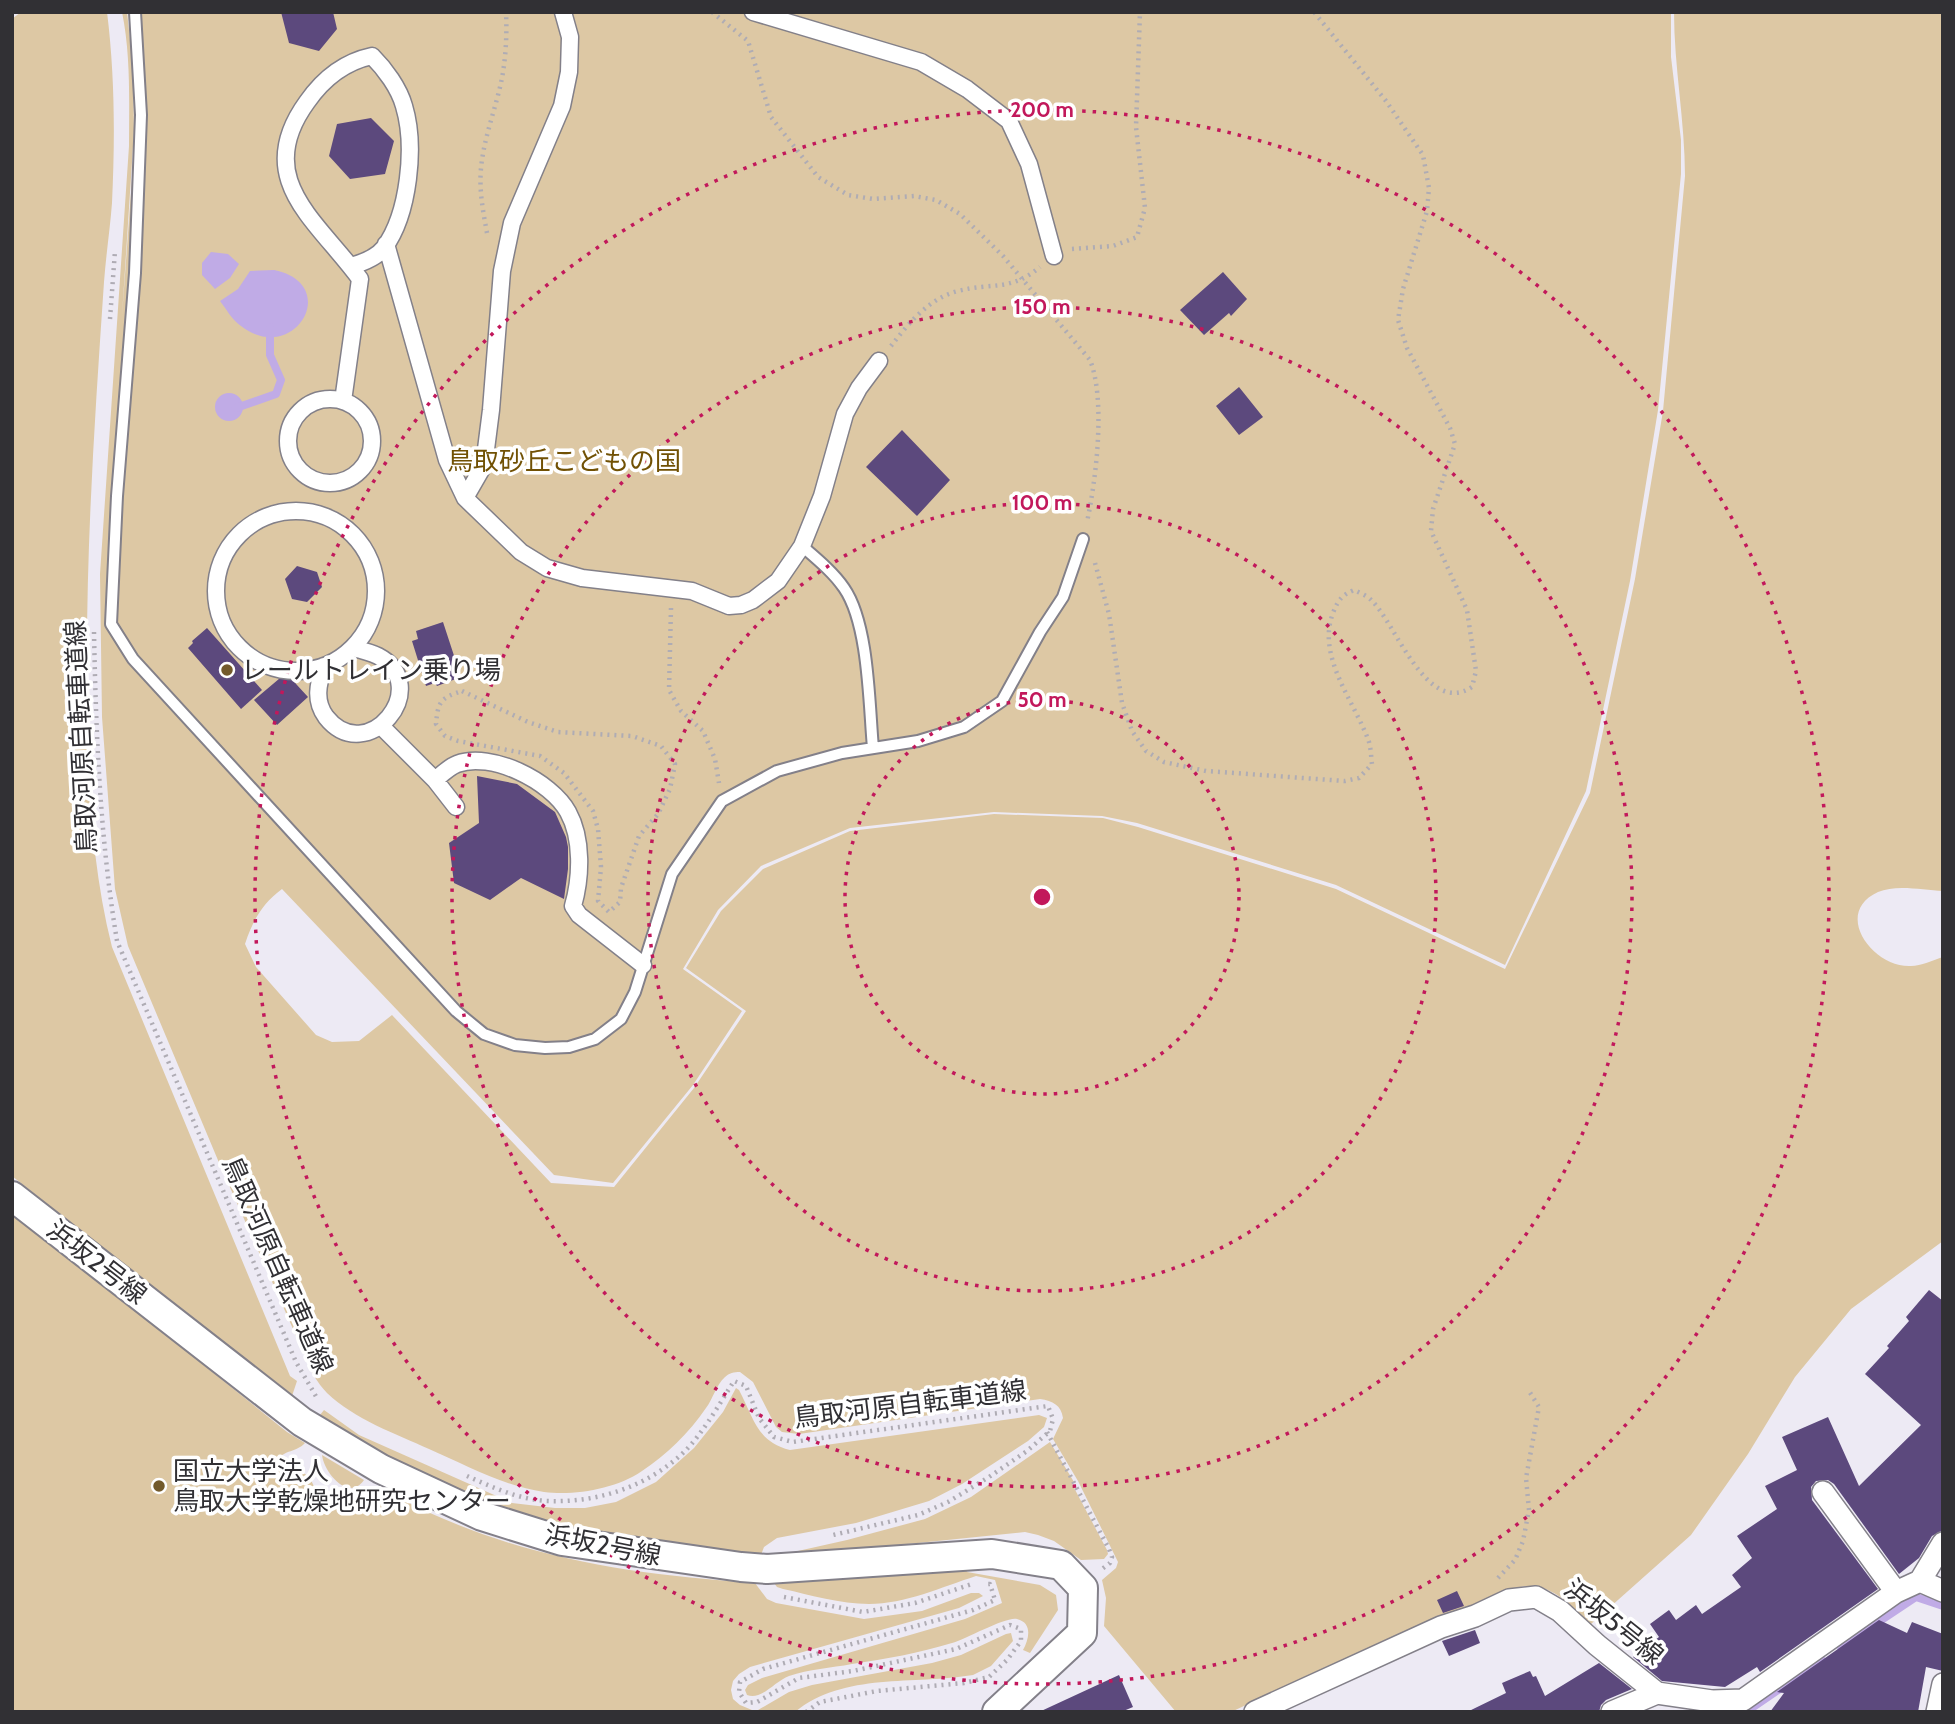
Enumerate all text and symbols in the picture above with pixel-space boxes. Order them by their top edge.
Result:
text: 200 m [1010,97,1074,122]
text: 150 m [1014,294,1070,319]
park label: 鳥取砂丘こどもの国 [447,445,681,477]
text: 100 m [1012,490,1072,515]
street label: 鳥取河原自転車道線 [59,619,103,855]
place label: レールトレイン乗り場 [241,654,501,686]
marker: レールトレイン乗り場 [219,662,235,678]
text: 50 m [1017,687,1067,712]
centre of rings [1030,885,1054,909]
street label: 鳥取河原自転車道線 [216,1152,340,1378]
street label: 浜坂2号線 [41,1213,153,1311]
street label: 鳥取河原自転車道線 [792,1374,1028,1434]
place label: 国立大学法人 鳥取大学乾燥地研究センター [173,1455,511,1517]
marker: 国立大学法人 鳥取大学乾燥地研究センター [151,1478,167,1494]
street label: 浜坂2号線 [542,1518,664,1572]
street label: 浜坂5号線 [1558,1572,1670,1672]

